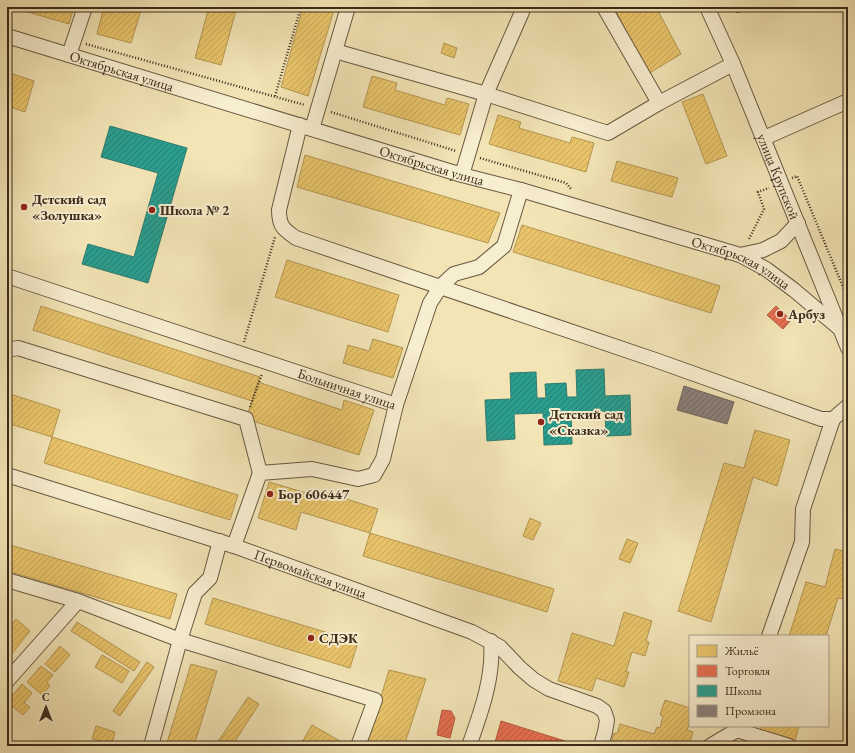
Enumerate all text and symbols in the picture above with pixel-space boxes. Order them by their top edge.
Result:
street label: Октябрьская улица [67,47,176,96]
street label: улица Крупской [753,131,804,223]
street label: Октябрьская улица [377,141,486,189]
place label: Детский сад «Золушка» [32,190,107,224]
place label: Школа № 2 [160,201,230,219]
marker: Детский сад «Золушка» [19,202,29,212]
marker: Школа № 2 [147,205,157,215]
street label: Октябрьская улица [689,232,794,293]
place label: Арбуз [787,305,825,323]
marker: Арбуз [775,309,785,319]
street label: Больничная улица [295,364,399,414]
place label: Детский сад «Сказка» [549,405,624,439]
marker: Детский сад «Сказка» [536,417,546,427]
place label: Бор 606447 [278,485,350,503]
marker: Бор 606447 [265,489,275,499]
street label: Первомайская улица [252,545,369,602]
place label: СДЭК [319,629,359,647]
marker: СДЭК [306,633,316,643]
legend [689,635,829,727]
text: Жильё [724,643,759,659]
text: Торговля [725,663,771,679]
text: Школы [725,683,762,699]
north arrow [26,687,66,727]
text: С [42,690,50,704]
text: Промзона [725,703,776,719]

